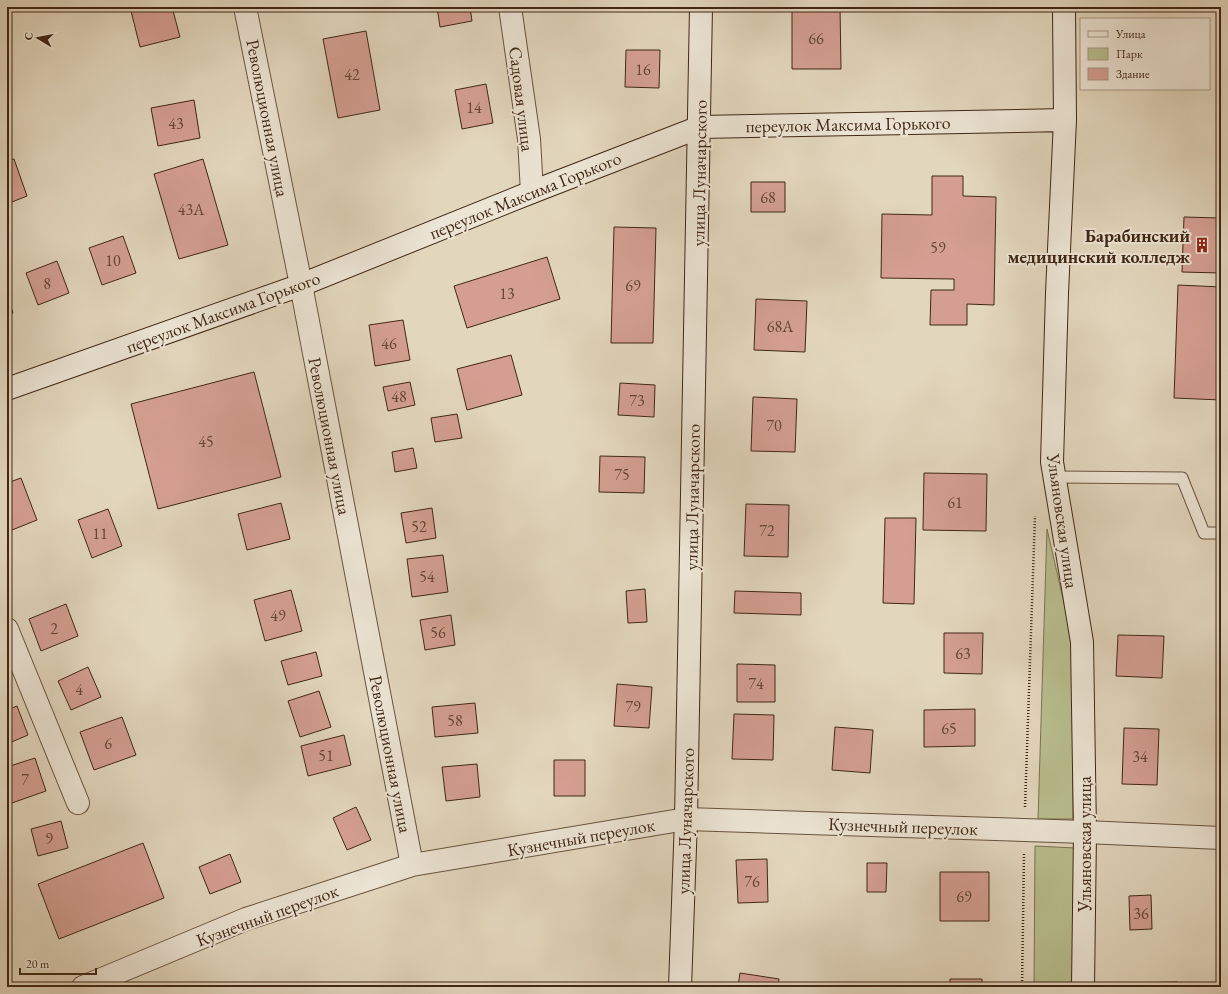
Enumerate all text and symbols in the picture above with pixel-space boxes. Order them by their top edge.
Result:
north arrow [18,18,58,58]
legend [1080,18,1210,90]
text: Улица [1115,26,1146,42]
house number: 66 [808,28,824,49]
text: С [21,31,36,41]
street label: Революционная улица [241,37,295,199]
street label: Садовая улица [504,45,540,154]
text: Парк [1116,46,1143,62]
house number: 16 [635,59,651,80]
house number: 42 [344,64,360,85]
text: Здание [1116,66,1150,82]
house number: 14 [466,97,482,118]
street label: улица Луначарского [686,99,712,246]
street label: переулок Максима Горького [745,111,951,137]
house number: 43 [168,113,184,134]
street label: переулок Максима Горького [426,146,624,244]
house number: 68 [760,187,776,208]
house number: 43А [178,199,205,220]
place label: Барабинский медицинский колледж [1007,224,1191,268]
building icon: Барабинский медицинский колледж [1193,236,1211,254]
house number: 59 [930,237,946,258]
house number: 10 [105,250,121,271]
street label: переулок Максима Горького [123,266,323,358]
house number: 8 [43,273,51,294]
house number: 69 [625,275,641,296]
house number: 13 [499,283,515,304]
house number: 68А [767,316,794,337]
house number: 46 [381,333,397,354]
street label: Революционная улица [303,355,357,517]
house number: 48 [391,386,407,407]
house number: 73 [629,390,645,411]
house number: 70 [766,415,782,436]
street label: улица Луначарского [679,423,705,570]
house number: 45 [198,431,214,452]
street label: Ульяновская улица [1042,451,1084,591]
house number: 75 [614,464,630,485]
house number: 61 [947,492,963,513]
house number: 52 [411,516,427,537]
house number: 72 [759,520,775,541]
house number: 11 [92,523,108,544]
house number: 54 [419,566,435,587]
house number: 49 [270,605,286,626]
house number: 2 [50,618,58,639]
house number: 56 [430,622,446,643]
house number: 63 [955,643,971,664]
street label: Революционная улица [364,673,418,835]
house number: 74 [748,673,764,694]
house number: 4 [75,679,83,700]
house number: 79 [625,696,641,717]
house number: 58 [447,710,463,731]
house number: 65 [941,718,957,739]
house number: 6 [104,733,112,754]
house number: 51 [318,745,334,766]
house number: 34 [1132,746,1148,767]
street label: улица Луначарского [671,747,699,895]
house number: 7 [21,769,29,790]
street label: Ульяновская улица [1073,775,1096,913]
street label: Кузнечный переулок [828,812,979,840]
street label: Кузнечный переулок [505,813,657,861]
house number: 9 [45,828,53,849]
house number: 76 [744,871,760,892]
street label: Кузнечный переулок [193,878,342,951]
house number: 69 [956,886,972,907]
house number: 36 [1133,903,1149,924]
scale bar [20,950,96,976]
text: 20 m [26,956,50,972]

